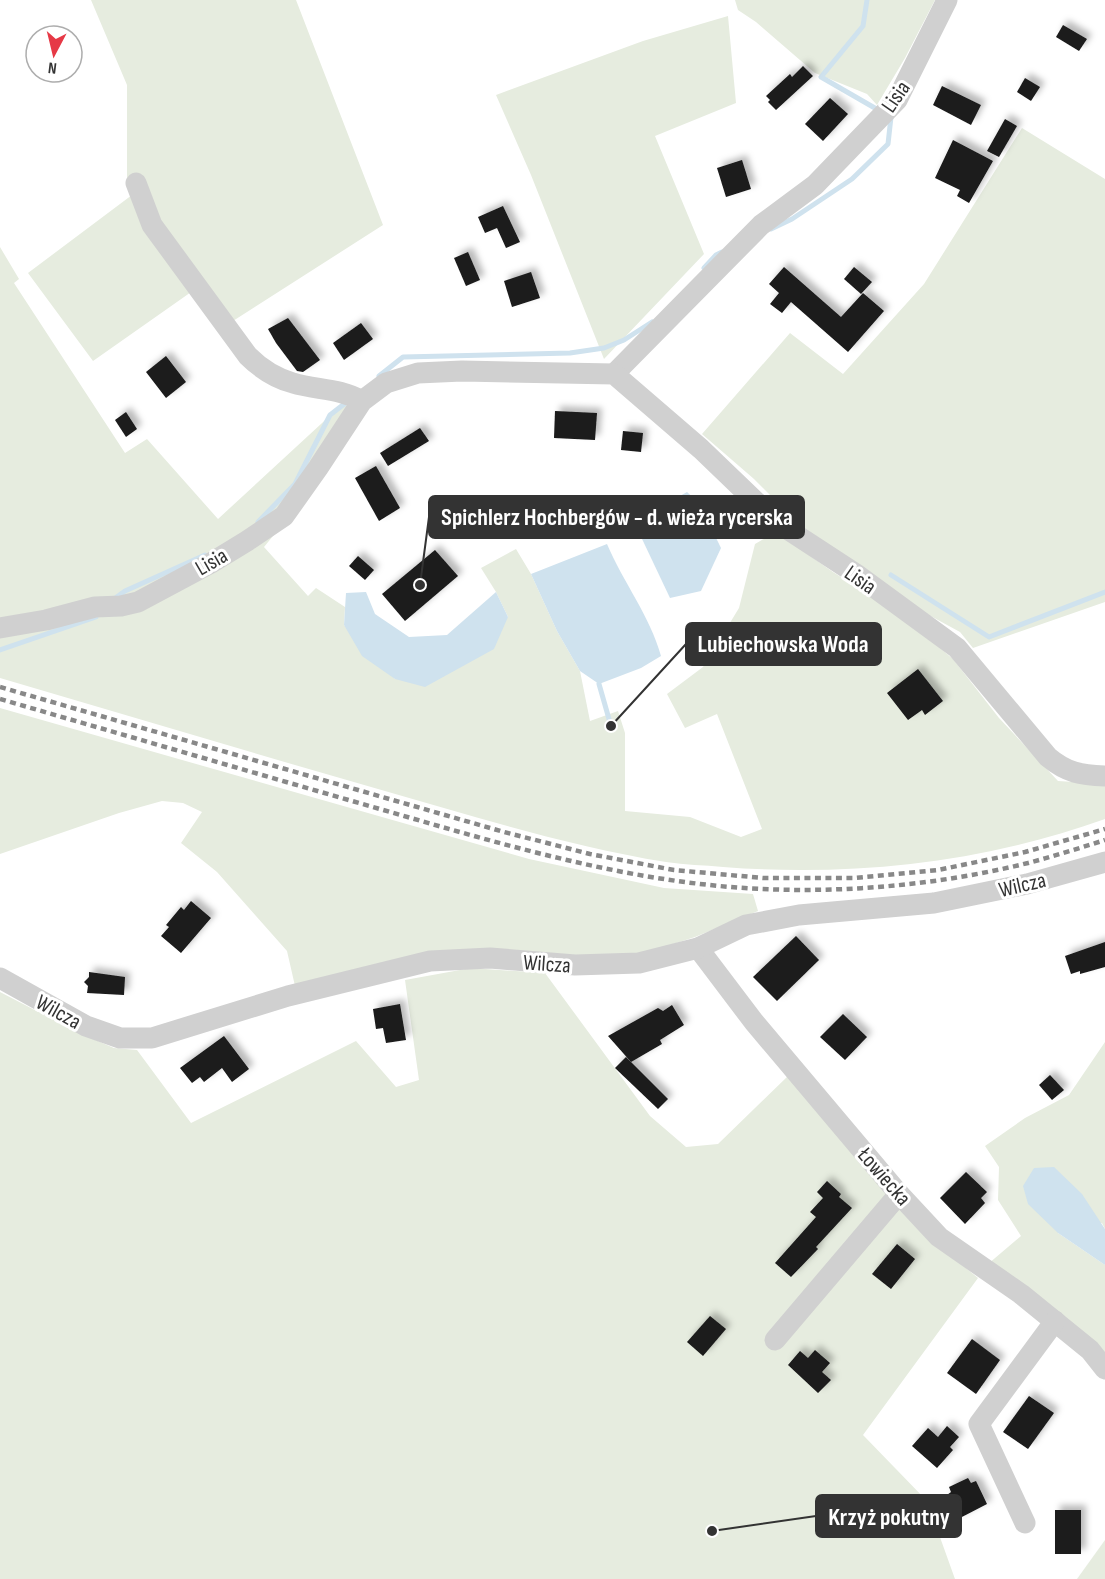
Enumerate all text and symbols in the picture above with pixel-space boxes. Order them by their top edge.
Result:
north arrow [24,24,84,84]
text: N [47,57,58,77]
street label: Lisia [876,76,917,118]
callout: Spichlerz Hochbergów - d. wieża rycerska [429,496,804,538]
text: Spichlerz Hochbergów - d. wieża rycerska [441,503,793,532]
street label: Lisia [191,542,233,582]
street label: Lisia [839,560,881,601]
callout: Lubiechowska Woda [686,623,881,665]
text: Lubiechowska Woda [698,630,868,659]
street label: Wilcza [996,867,1049,904]
street label: Wilcza [522,949,572,980]
street label: Wilcza [31,989,86,1036]
street label: Łowiecka [851,1142,916,1211]
callout: Krzyż pokutny [816,1495,961,1537]
text: Krzyż pokutny [828,1503,950,1532]

